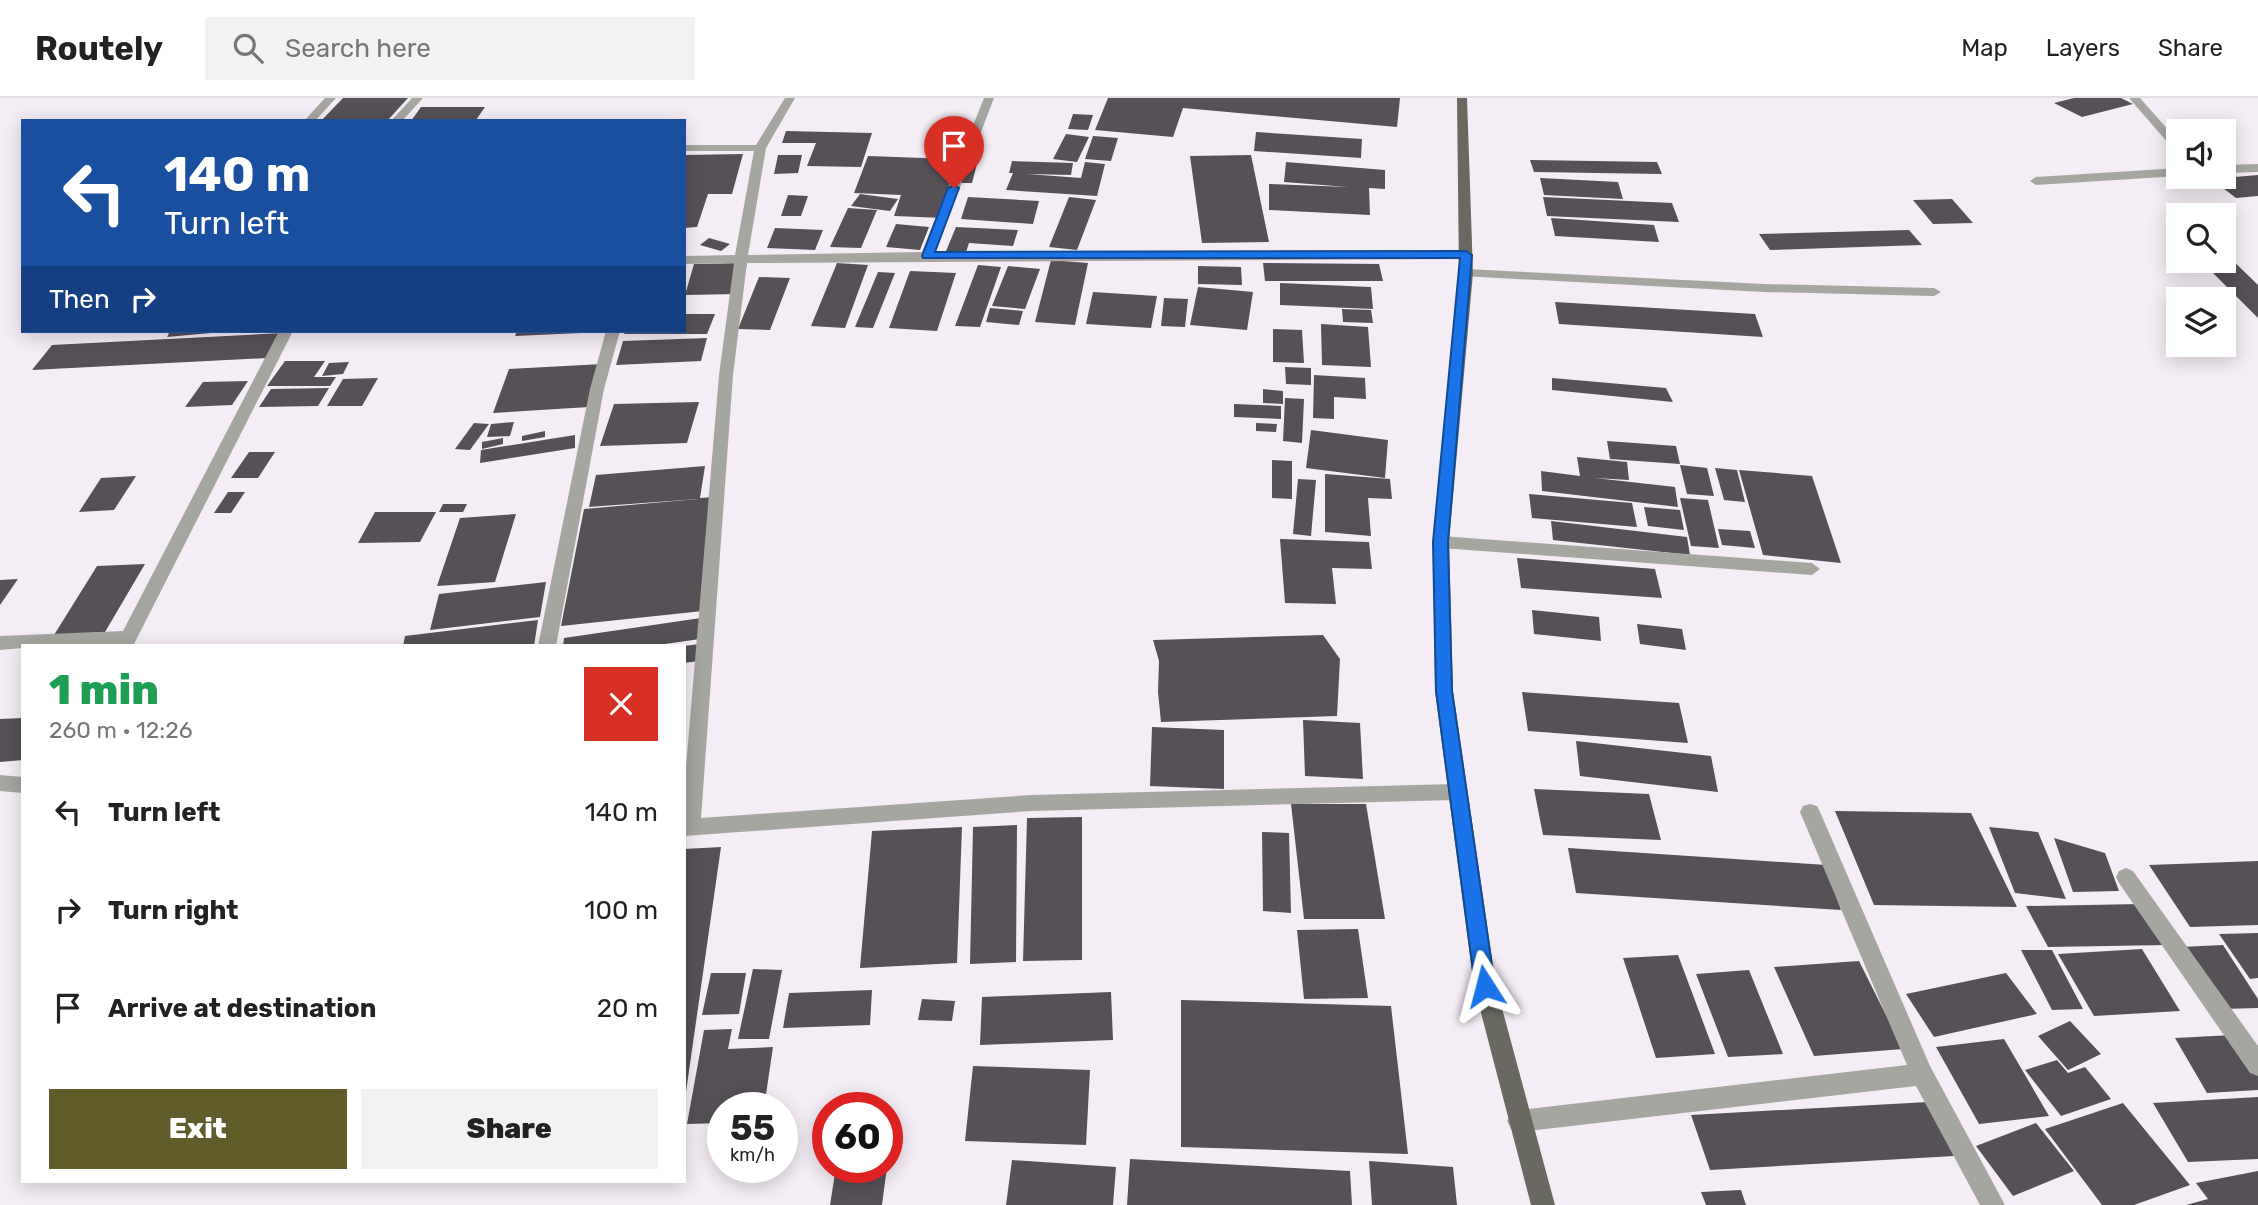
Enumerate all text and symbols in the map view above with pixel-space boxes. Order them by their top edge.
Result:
search box [205,17,695,80]
text: Routely [35,29,163,68]
icon: search [229,29,267,67]
text: Search here [285,33,431,64]
text: Map [1961,34,2008,62]
text: Layers [2046,34,2120,62]
text: Share [2158,34,2223,62]
pin [924,116,984,188]
map controls [2166,119,2236,357]
button: sound [2166,119,2236,189]
icon: arrive [935,127,973,165]
text: 140 m [164,145,310,203]
icon: left [49,147,140,238]
button: search [2166,203,2236,273]
text: Turn left [164,204,289,242]
icon: right [124,280,162,318]
text: Then [49,284,110,315]
button: layers [2166,287,2236,357]
text: 1 min [49,665,159,715]
button: close [584,667,658,741]
text: 260 m · 12:26 [49,716,193,744]
icon: left [49,793,87,831]
text: Turn left [108,797,220,828]
text: 140 m [585,797,658,828]
icon: right [49,891,87,929]
text: Turn right [108,895,238,926]
text: 100 m [584,895,658,926]
position arrow [1448,949,1522,1023]
icon: arrive [49,989,87,1027]
text: Arrive at destination [108,993,376,1024]
text: 20 m [597,993,658,1024]
button: Exit [49,1089,347,1169]
button: Share [361,1089,658,1169]
speed limit sign: 60 [812,1092,903,1183]
text: 55 [730,1107,775,1149]
text: km/h [730,1144,775,1166]

